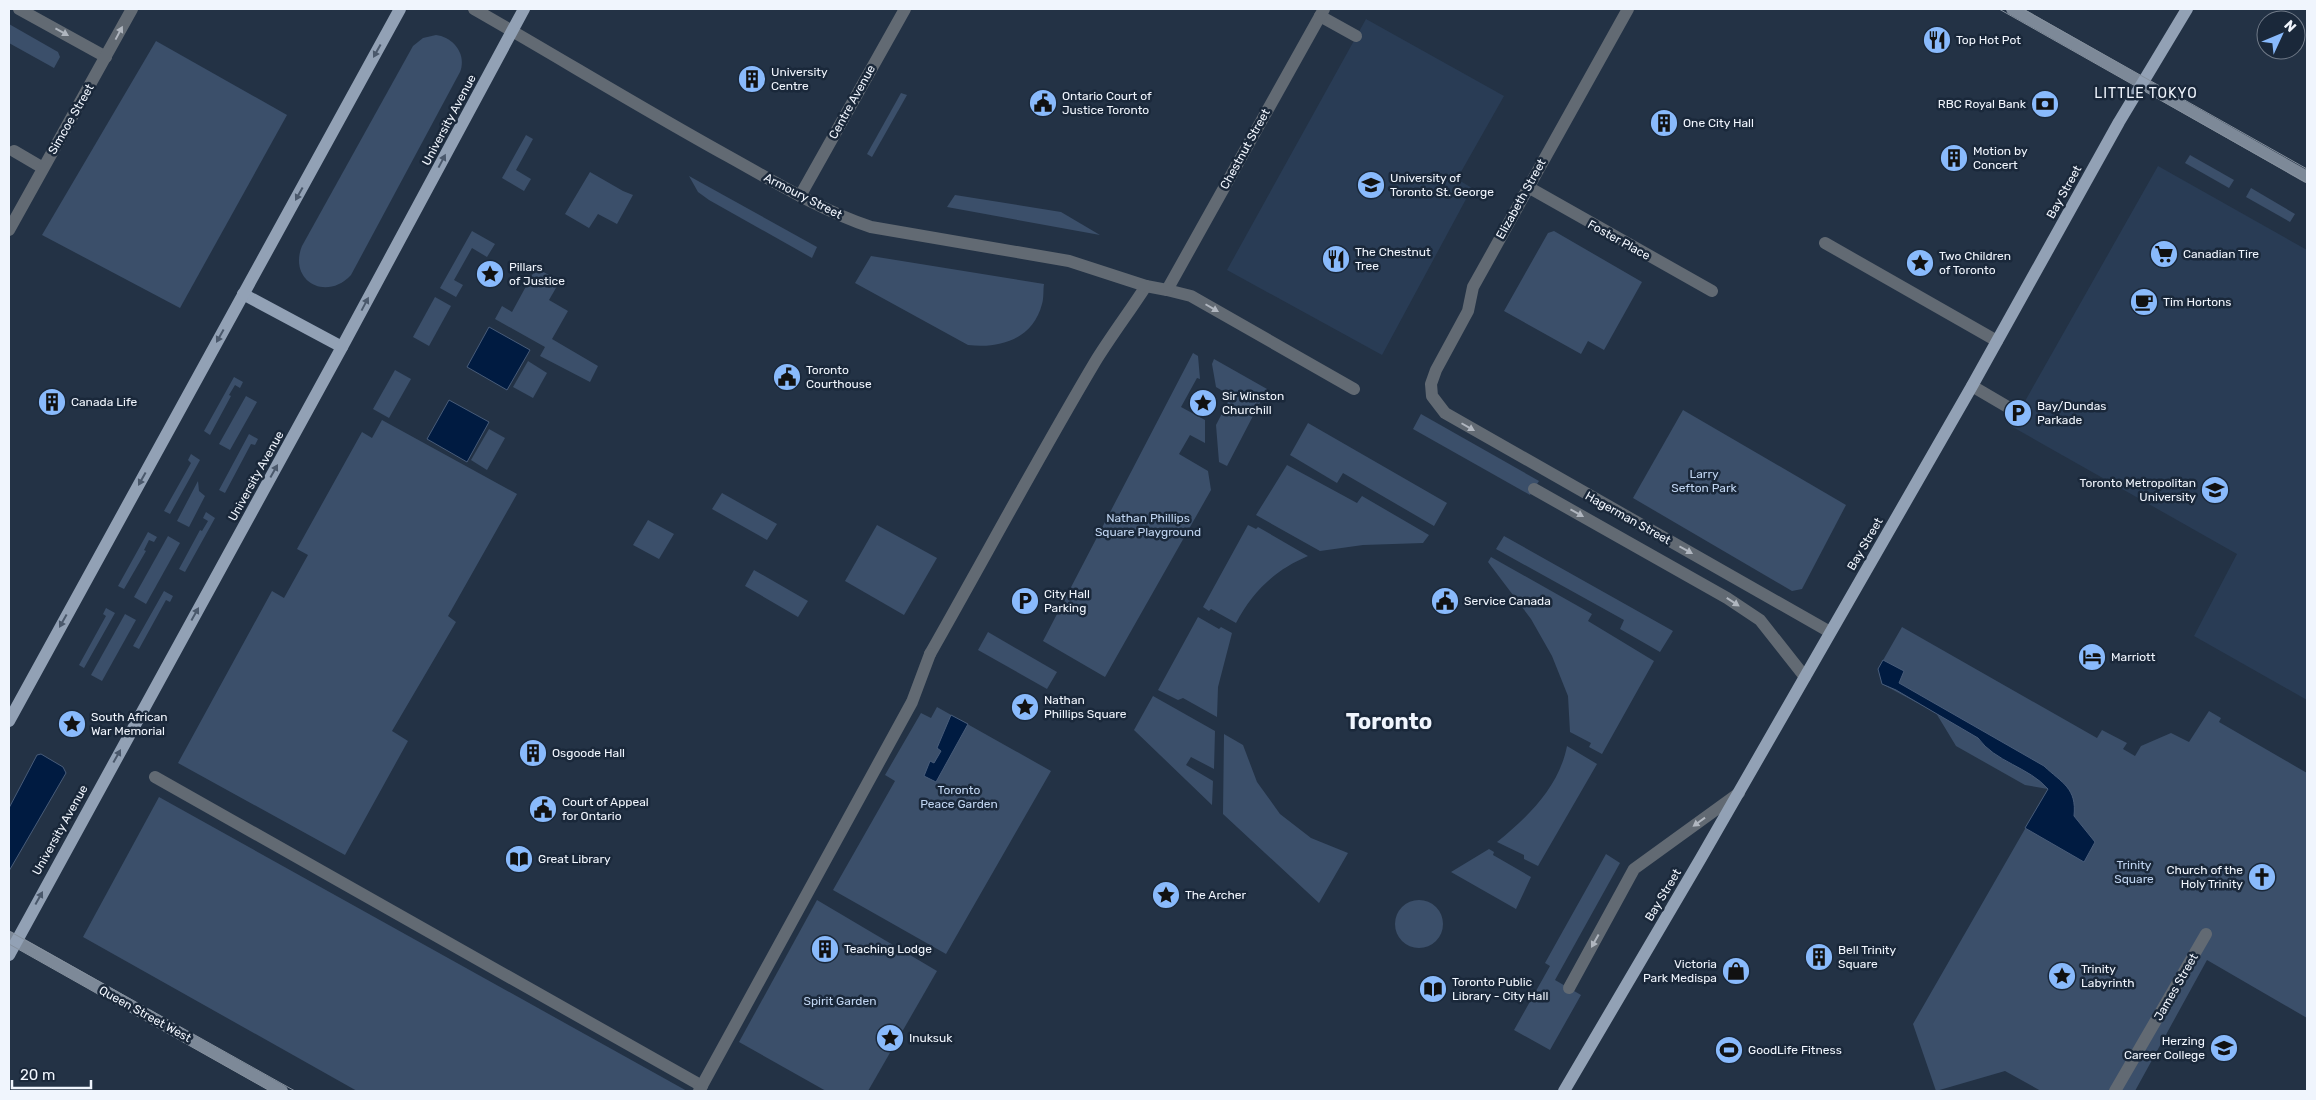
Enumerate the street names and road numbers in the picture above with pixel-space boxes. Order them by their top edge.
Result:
street label: Centre Avenue [826,62,878,141]
street label: University Avenue [419,72,479,168]
street label: Simcoe Street [45,81,97,157]
street label: Chestnut Street [1217,106,1273,192]
street label: Elizabeth Street [1493,156,1549,241]
street label: Bay Street [2044,163,2084,221]
street label: Armoury Street [762,170,845,222]
street label: Foster Place [1585,217,1653,263]
street label: University Avenue [225,428,287,524]
street label: Hagerman Street [1583,489,1674,547]
street label: Bay Street [1844,515,1886,573]
street label: University Avenue [29,782,91,878]
street label: Bay Street [1642,866,1684,924]
street label: James Street [2151,951,2201,1023]
street label: Queen Street West [96,983,194,1045]

